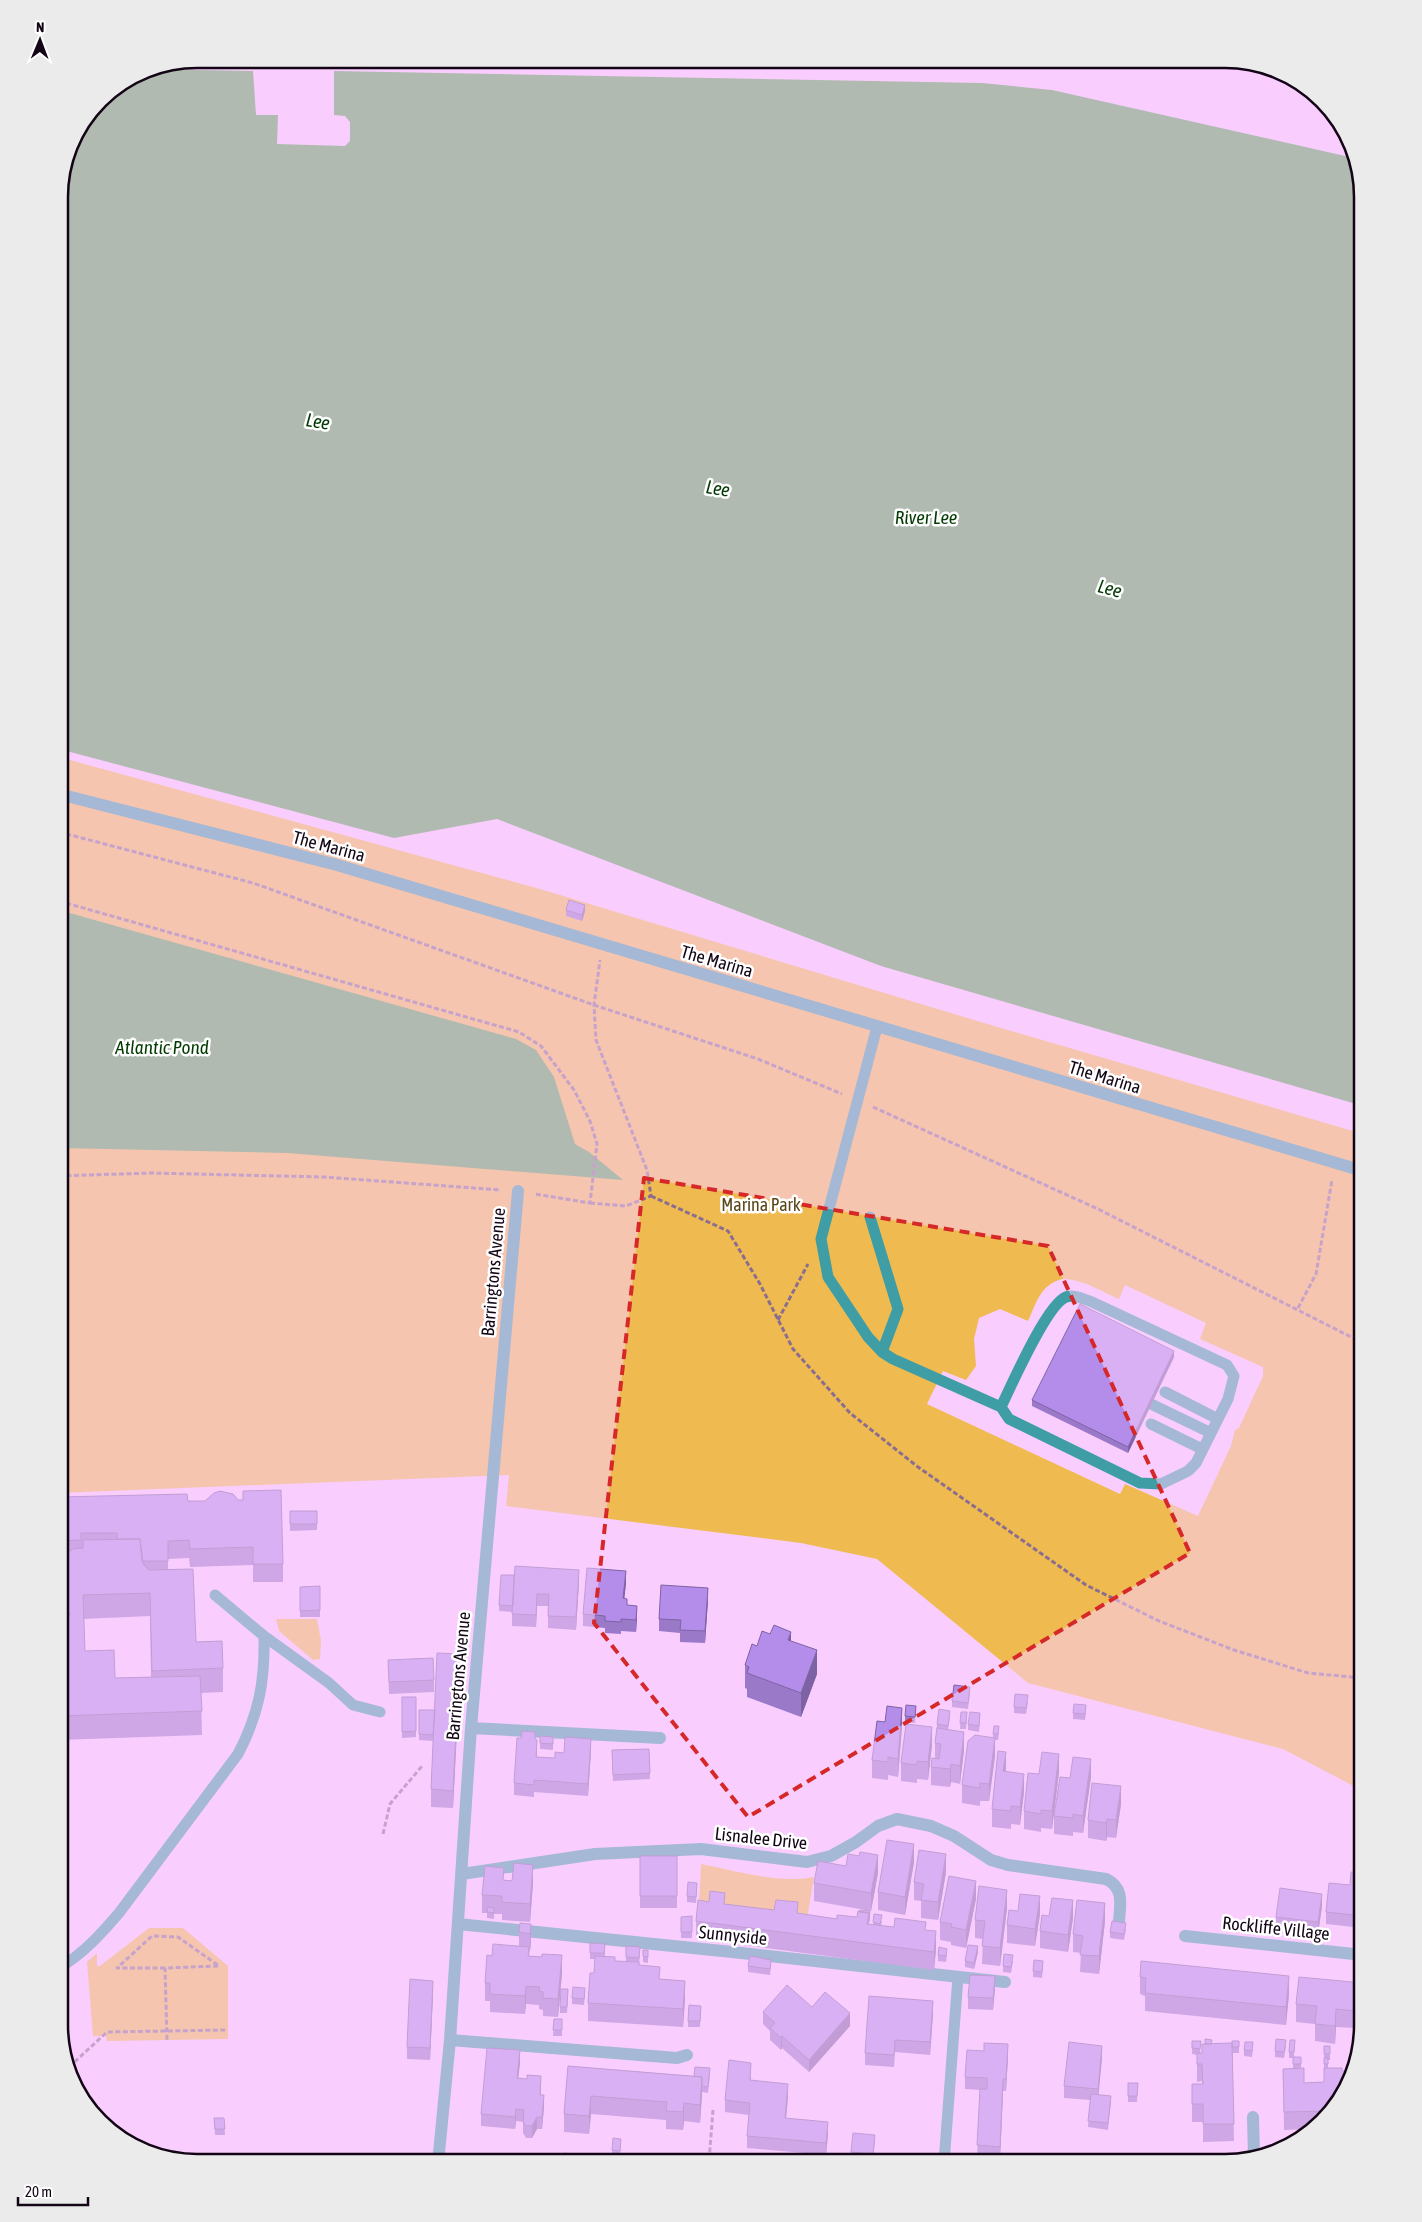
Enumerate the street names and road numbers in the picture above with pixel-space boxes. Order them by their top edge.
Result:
street label: The Marina [291,826,367,866]
street label: The Marina [679,941,755,981]
street label: The Marina [1067,1056,1143,1098]
street label: Barringtons Avenue [477,1207,509,1337]
street label: Barringtons Avenue [442,1611,474,1741]
street label: Lisnalee Drive [714,1823,808,1853]
street label: Rockliffe Village [1221,1912,1331,1944]
street label: Sunnyside [698,1921,768,1949]

